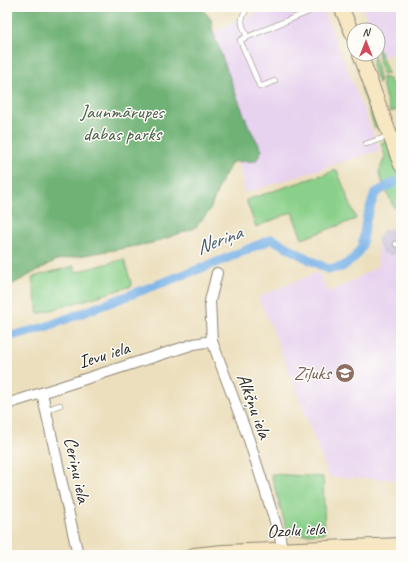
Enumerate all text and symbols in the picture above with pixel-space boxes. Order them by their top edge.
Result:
north arrow [346,22,386,62]
text: N [363,25,372,39]
park label: Jaunmārupes dabas parks [79,100,165,146]
water label: Neriņa [192,219,248,260]
street label: Ievu iela [76,336,134,374]
place label: Zīļuks [294,361,333,385]
school or university icon: Zīļuks [334,362,356,384]
street label: Alkšņu iela [231,370,277,443]
street label: Ceriņu iela [58,435,96,507]
street label: Ozolu iela [266,516,327,544]

